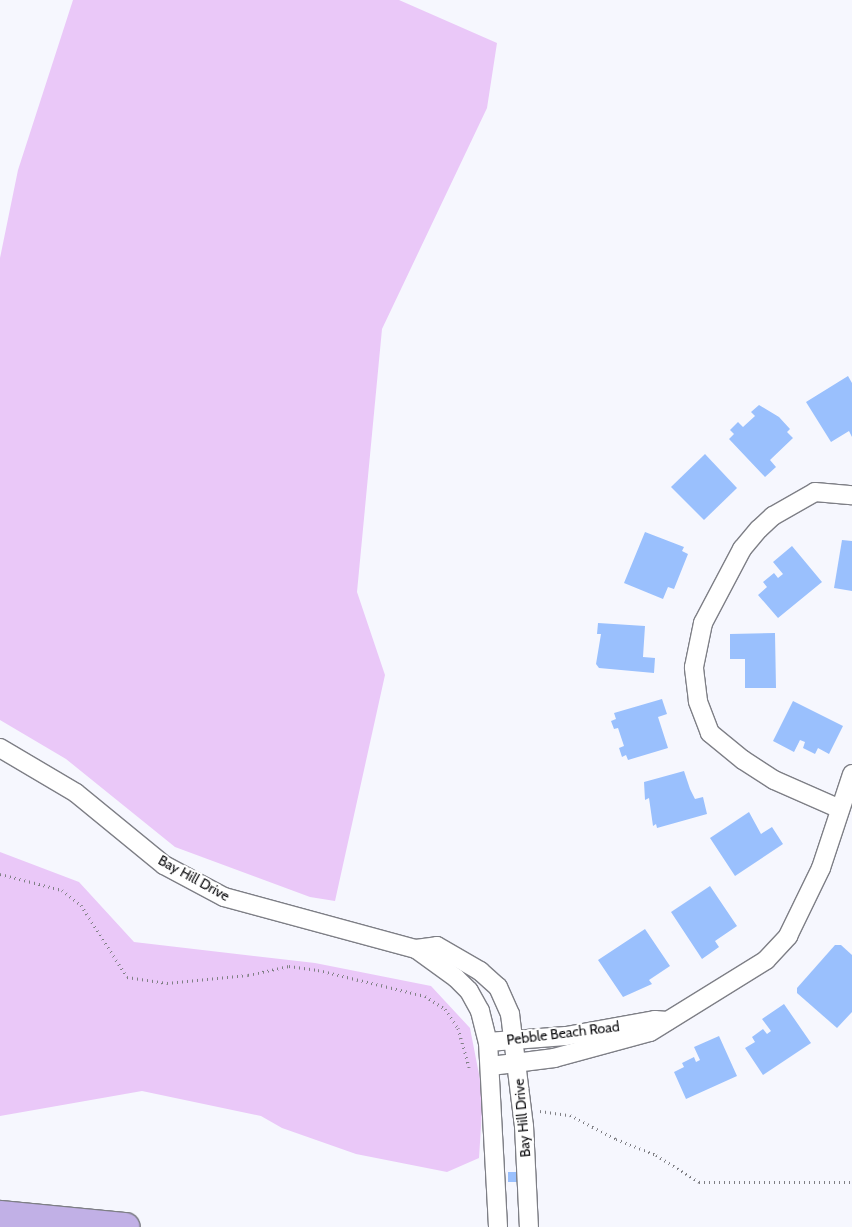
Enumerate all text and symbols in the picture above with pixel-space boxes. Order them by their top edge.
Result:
street label: Bay Hill Drive [155,852,233,904]
street label: Pebble Beach Road [506,1018,620,1048]
street label: Bay Hill Drive [510,1078,534,1158]

